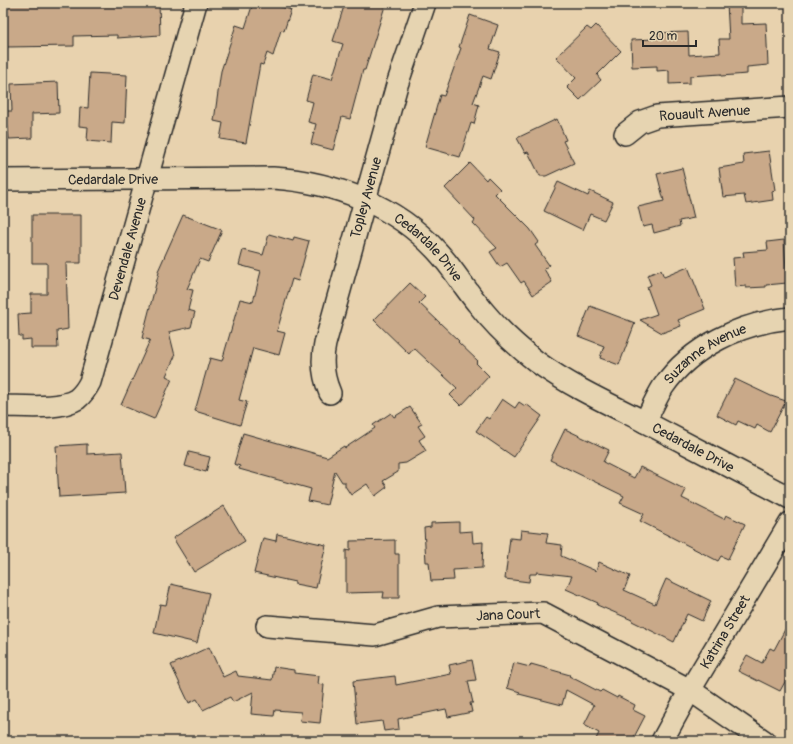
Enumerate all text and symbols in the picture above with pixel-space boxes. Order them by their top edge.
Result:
scale bar [643,22,696,48]
text: 20 m [649,29,678,44]
street label: Rouault Avenue [659,102,751,125]
street label: Topley Avenue [347,155,386,240]
street label: Cedardale Drive [68,171,158,189]
street label: Devendale Avenue [105,195,150,302]
street label: Cedardale Drive [391,210,466,285]
street label: Suzanne Avenue [660,320,749,388]
street label: Cedardale Drive [649,419,737,476]
street label: Katrina Street [697,592,754,672]
street label: Jana Court [476,605,541,625]

